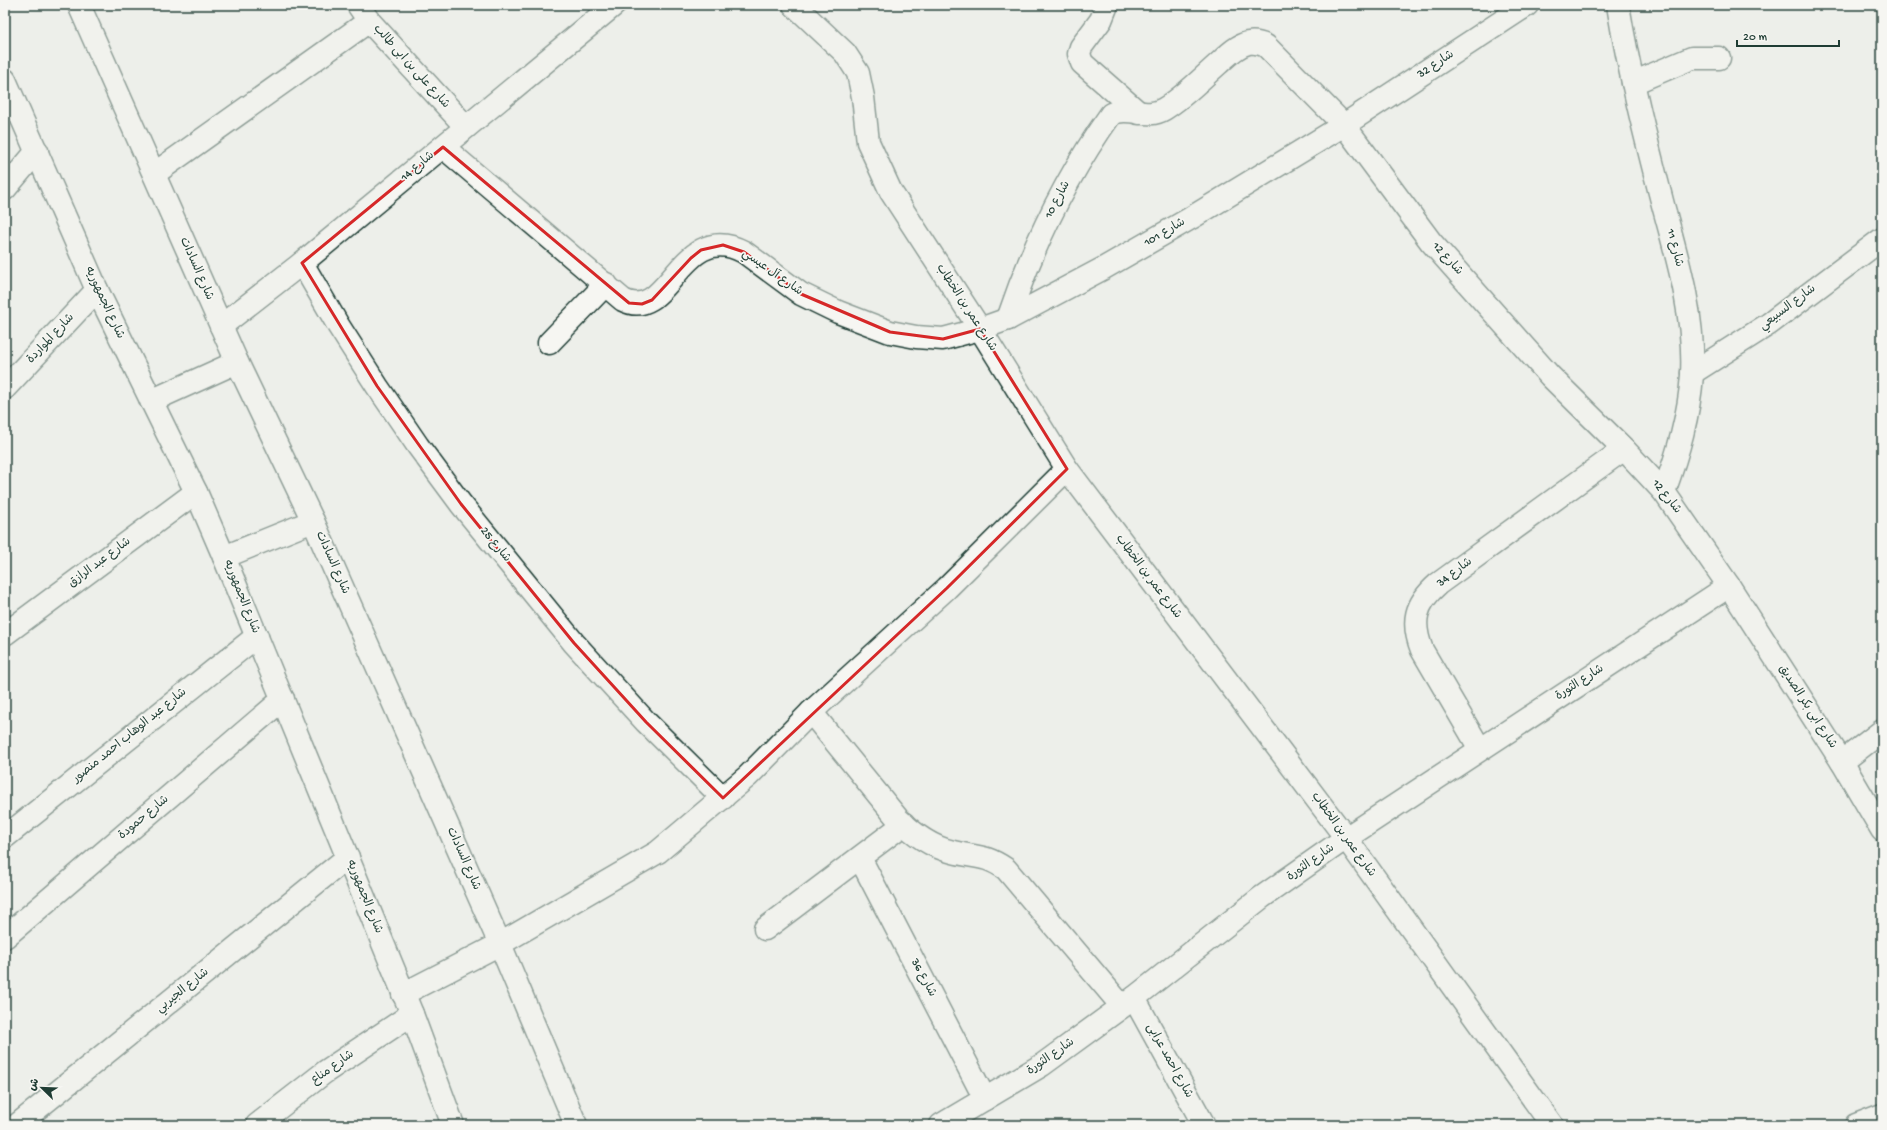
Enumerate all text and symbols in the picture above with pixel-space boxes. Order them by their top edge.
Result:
street label: شارع على بن ابى طالب [370,22,452,112]
scale bar [1737,22,1839,48]
text: 20 m [1743,31,1768,45]
street label: شارع 32 [1414,48,1457,83]
street label: شارع 14 [398,149,438,186]
street label: شارع 10 [1042,179,1074,222]
street label: شارع 101 [1141,216,1188,251]
street label: شارع 11 [1662,227,1685,268]
street label: شارع السادات [176,235,216,303]
street label: شارع 12 [1428,239,1465,278]
street label: شارع آل عيسي [738,246,806,301]
street label: شارع عمر بن الخطاب [933,261,1000,354]
street label: شارع الجمهوريه [81,265,127,341]
street label: شارع السبيعي [1757,282,1820,335]
street label: شارع المواردة [24,311,78,367]
street label: شارع 12 [1648,476,1684,517]
street label: شارع 25 [477,525,513,565]
street label: شارع السادات [312,529,352,597]
street label: شارع عمر بن الخطاب [1112,532,1185,622]
street label: شارع عبد الرازق [66,535,134,591]
street label: شارع 34 [1434,555,1475,591]
street label: شارع الجمهوريه [220,558,262,636]
street label: شارع الثورة [1553,662,1607,704]
street label: شارع ابى بكر الصديق [1775,663,1839,751]
street label: شارع عبد الوهاب احمد منصور [69,686,190,787]
street label: شارع عمر بن الخطاب [1308,789,1379,880]
street label: شارع حمودة [116,793,172,843]
street label: شارع السادات [443,825,483,893]
street label: شارع الثورة [1284,841,1338,885]
street label: شارع الجمهوريه [343,858,385,936]
street label: شارع 36 [907,956,939,999]
street label: شارع الجيربي [154,966,213,1018]
street label: شارع احمد عرابى [1143,1021,1195,1101]
street label: شارع الثورة [1024,1035,1078,1079]
street label: شارع مناع [309,1048,357,1088]
north arrow [22,1068,62,1108]
text: ش [27,1077,43,1093]

